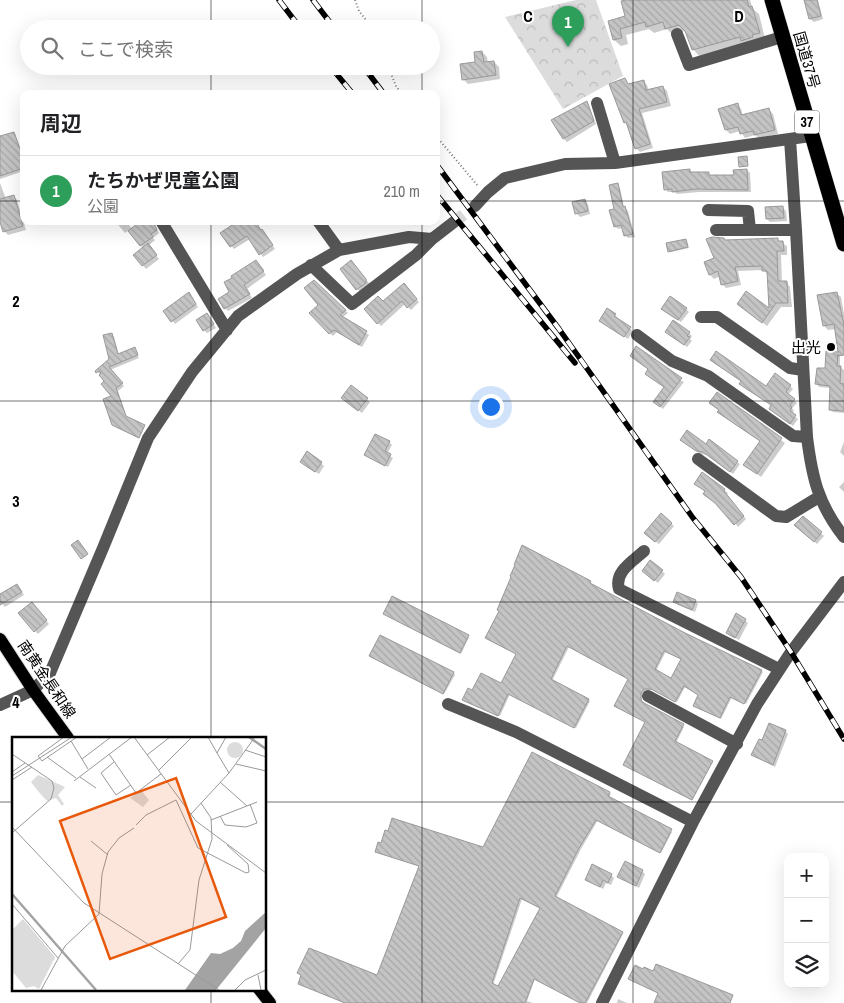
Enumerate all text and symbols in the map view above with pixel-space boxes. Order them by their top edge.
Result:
text: C [523,5,533,27]
text: D [734,5,744,27]
pin: 1 [552,6,584,47]
search box [20,20,440,75]
street label: 国道37号 [789,29,825,91]
icon: search [38,34,66,62]
text: ここで検索 [78,36,173,62]
text: 周辺 [40,109,82,138]
road number: 37 [794,110,820,134]
text: たちかぜ児童公園 [87,167,239,193]
text: 1 [52,180,60,202]
text: 210 m [384,180,420,202]
text: 公園 [87,195,119,217]
text: 2 [12,290,20,312]
place label: 出光 [791,337,821,358]
marker: 出光 [825,341,837,353]
your location [478,394,504,420]
text: 3 [12,490,20,512]
street label: 南黄金長和線 [13,636,81,722]
text: 4 [12,691,20,713]
inset map [12,737,266,990]
map controls [784,853,829,988]
button: + [784,853,829,898]
button: − [784,898,829,943]
button: layers [784,943,829,988]

